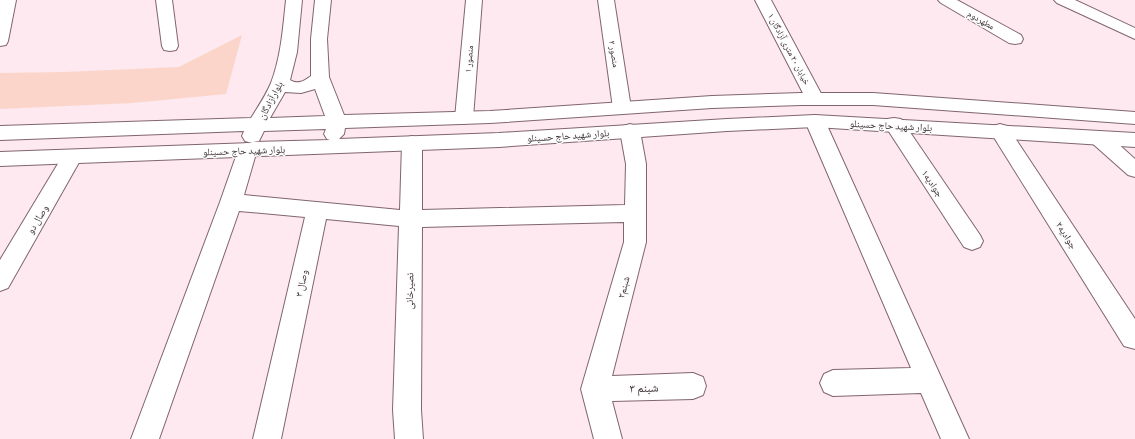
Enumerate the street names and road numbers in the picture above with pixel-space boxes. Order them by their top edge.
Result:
street label: مطهردوم [965,8,997,33]
street label: ۱ خیابان ۲۰ متری آزادگان [766,11,813,87]
street label: منصور ۲ [607,40,622,68]
street label: منصور ۱ [462,45,475,73]
street label: بلوارآزادگان [255,79,286,122]
street label: بلوار شهید حاج حسینلو [849,117,933,134]
street label: بلوار شهید حاج حسینلو [526,126,610,145]
street label: بلوار شهید حاج حسینلو [203,143,286,158]
street label: جوادیه۱ [919,167,947,199]
street label: وصال دو [24,202,51,236]
street label: جوادیه۲ [1054,219,1081,251]
street label: وصال ۳ [292,268,311,298]
street label: نصیرخانی [403,272,416,309]
street label: شبنم۲ [614,274,634,300]
street label: شبنم ۳ [629,379,659,397]

